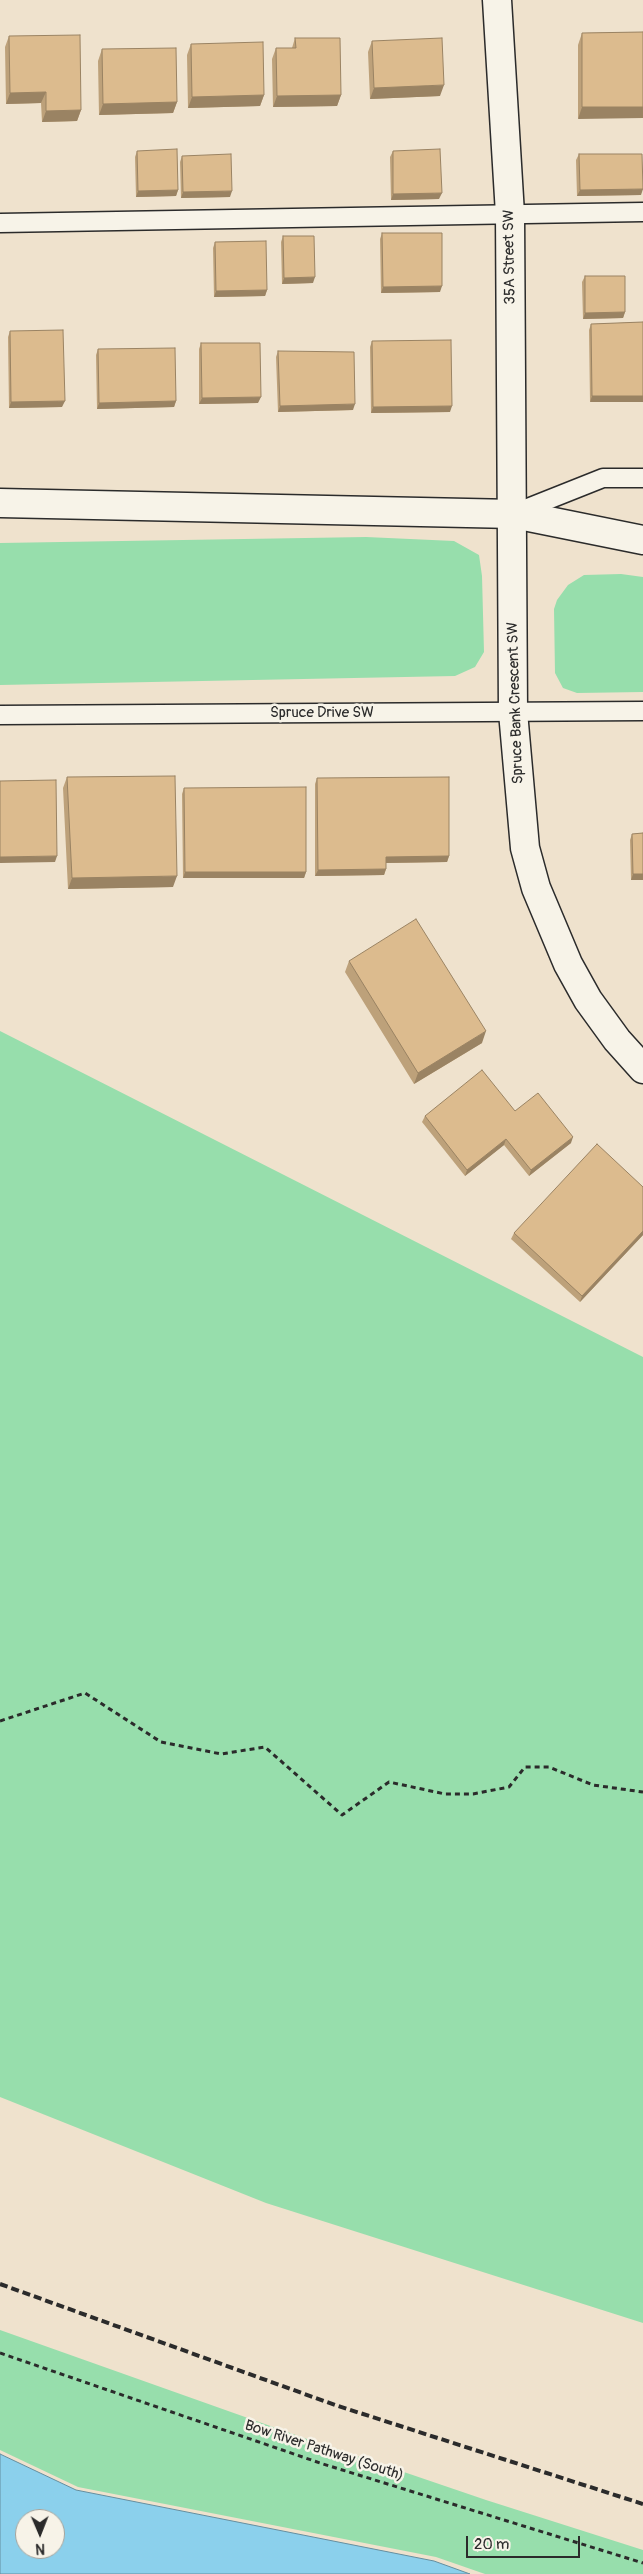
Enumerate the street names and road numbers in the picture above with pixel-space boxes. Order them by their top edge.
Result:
street label: 35A Street SW [500,209,520,305]
street label: Spruce Bank Crescent SW [504,622,528,784]
street label: Spruce Drive SW [270,704,374,722]
street label: Bow River Pathway (South) [242,2417,406,2485]

